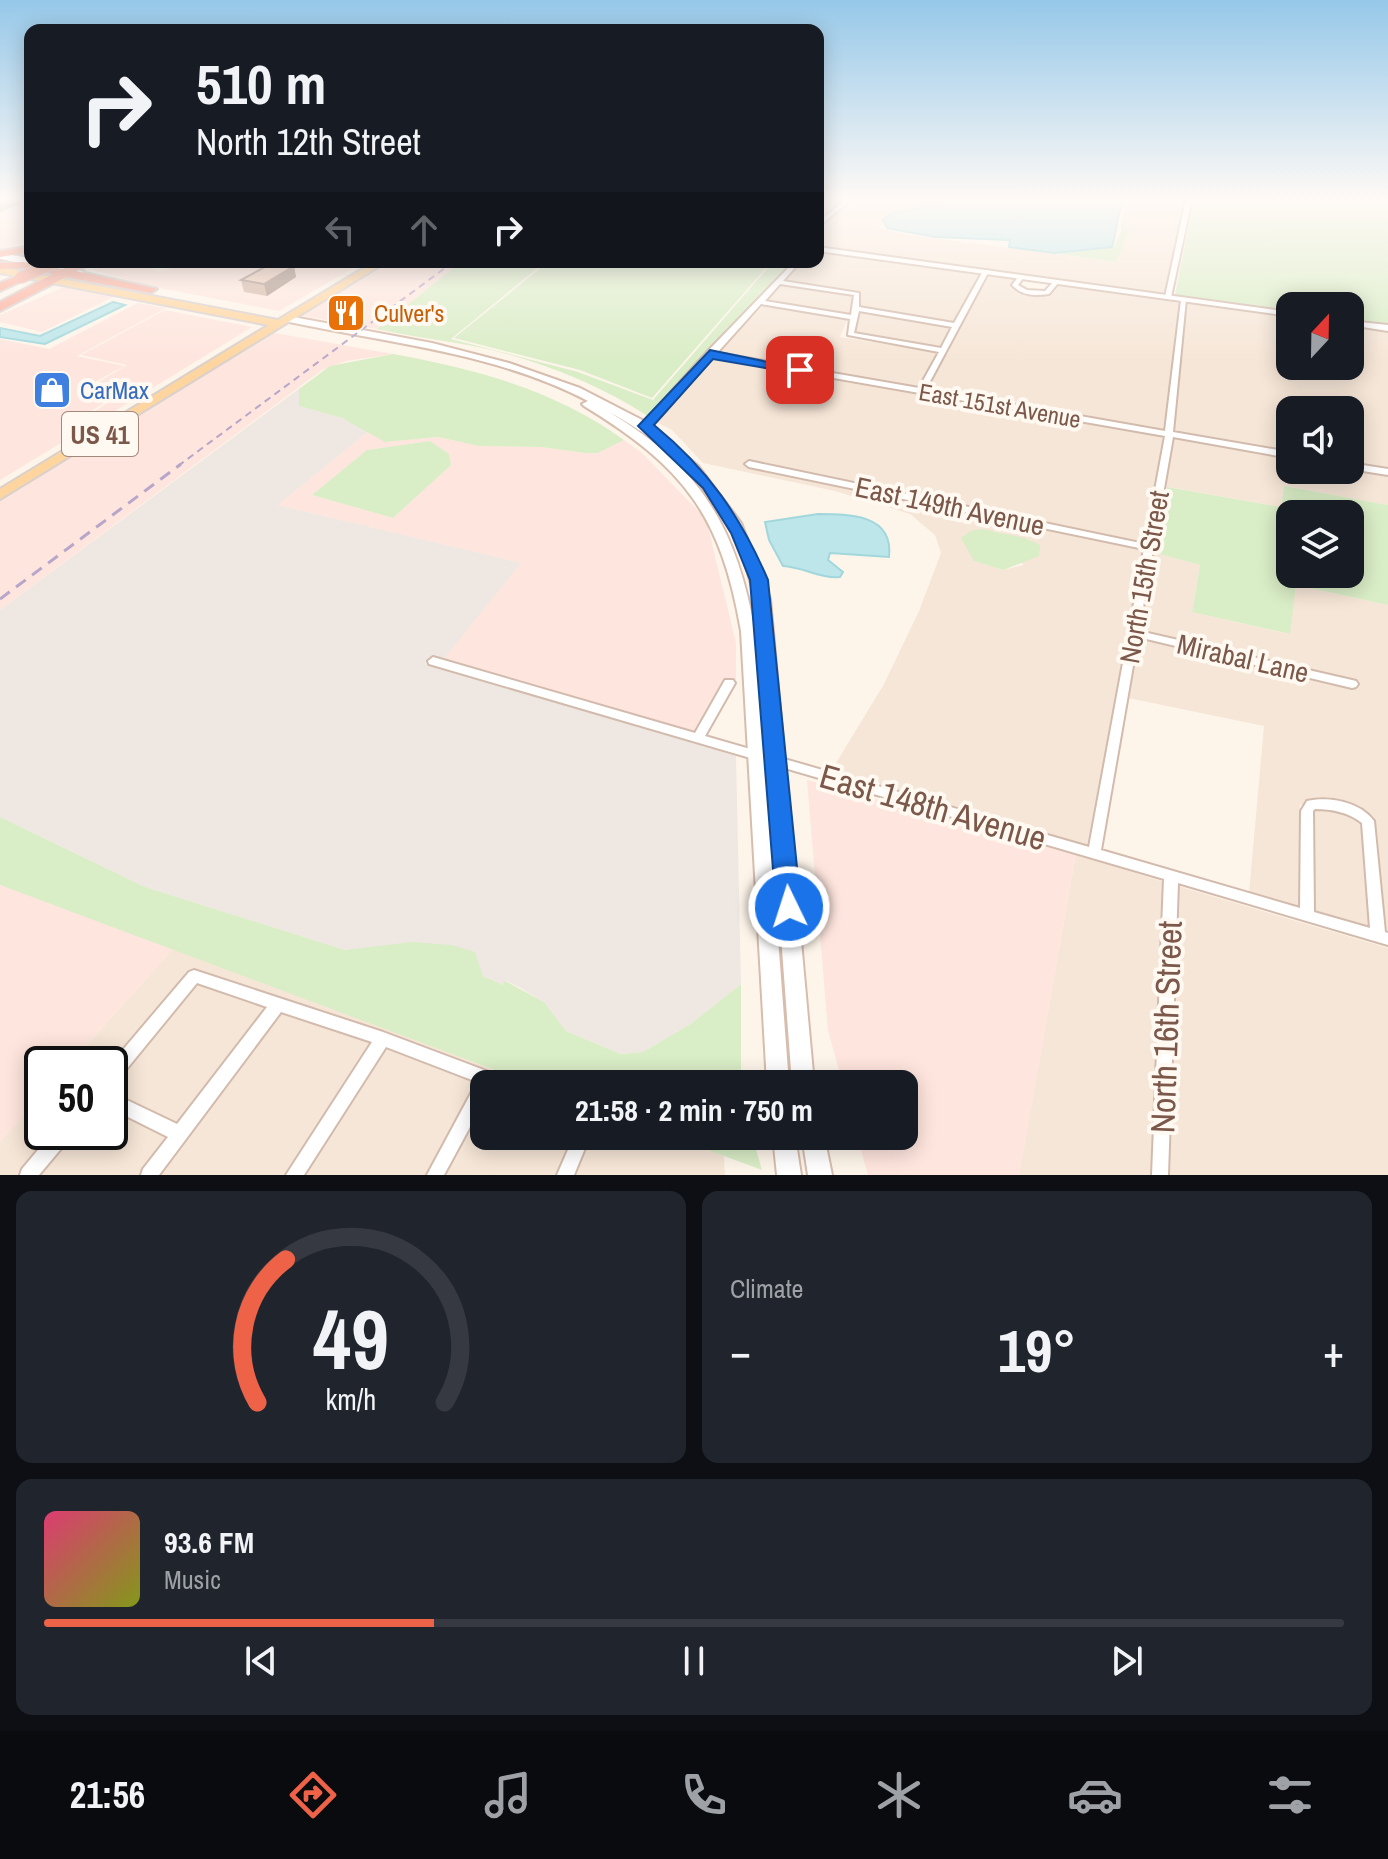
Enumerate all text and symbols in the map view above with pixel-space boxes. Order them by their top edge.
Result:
text: 510 m [196,46,326,121]
icon: right [64,56,168,160]
text: North 12th Street [196,118,421,166]
icon: left [318,208,362,252]
icon: ahead [402,208,446,252]
icon: right [486,208,530,252]
restaurant icon: Culver's [325,292,367,334]
north arrow [1276,292,1364,380]
map controls [1276,292,1364,588]
place label: Culver's [374,297,444,329]
pin [766,336,834,404]
icon: arrive [778,348,822,392]
shop icon: CarMax [31,369,73,411]
place label: CarMax [80,374,149,406]
street label: East 151st Avenue [917,375,1083,435]
button: sound [1276,396,1364,484]
road number: US 41 [62,412,138,456]
street label: East 149th Avenue [852,467,1048,545]
street label: North 15th Street [1110,488,1178,666]
button: layers [1276,500,1364,588]
street label: Mirabal Lane [1173,624,1313,692]
street label: East 148th Avenue [814,753,1052,861]
position arrow [747,865,831,949]
street label: North 16th Street [1139,920,1193,1134]
speed limit sign: 50 [24,1046,128,1150]
text: 21:58 · 2 min · 750 m [575,1090,813,1130]
text: Climate [730,1271,803,1306]
text: 49 [313,1283,389,1395]
text: 19° [998,1310,1076,1391]
text: − [730,1321,751,1381]
text: + [1323,1321,1344,1381]
text: km/h [326,1380,376,1419]
text: 93.6 FM [164,1522,254,1562]
text: Music [164,1562,221,1597]
icon: previous [239,1639,283,1683]
icon: pause [672,1639,716,1683]
icon: next [1105,1639,1149,1683]
icon: directions [285,1767,341,1823]
icon: music [480,1767,536,1823]
icon: phone [676,1767,732,1823]
icon: climate [871,1767,927,1823]
icon: car [1067,1767,1123,1823]
icon: filters [1262,1767,1318,1823]
text: 21:56 [70,1771,145,1819]

